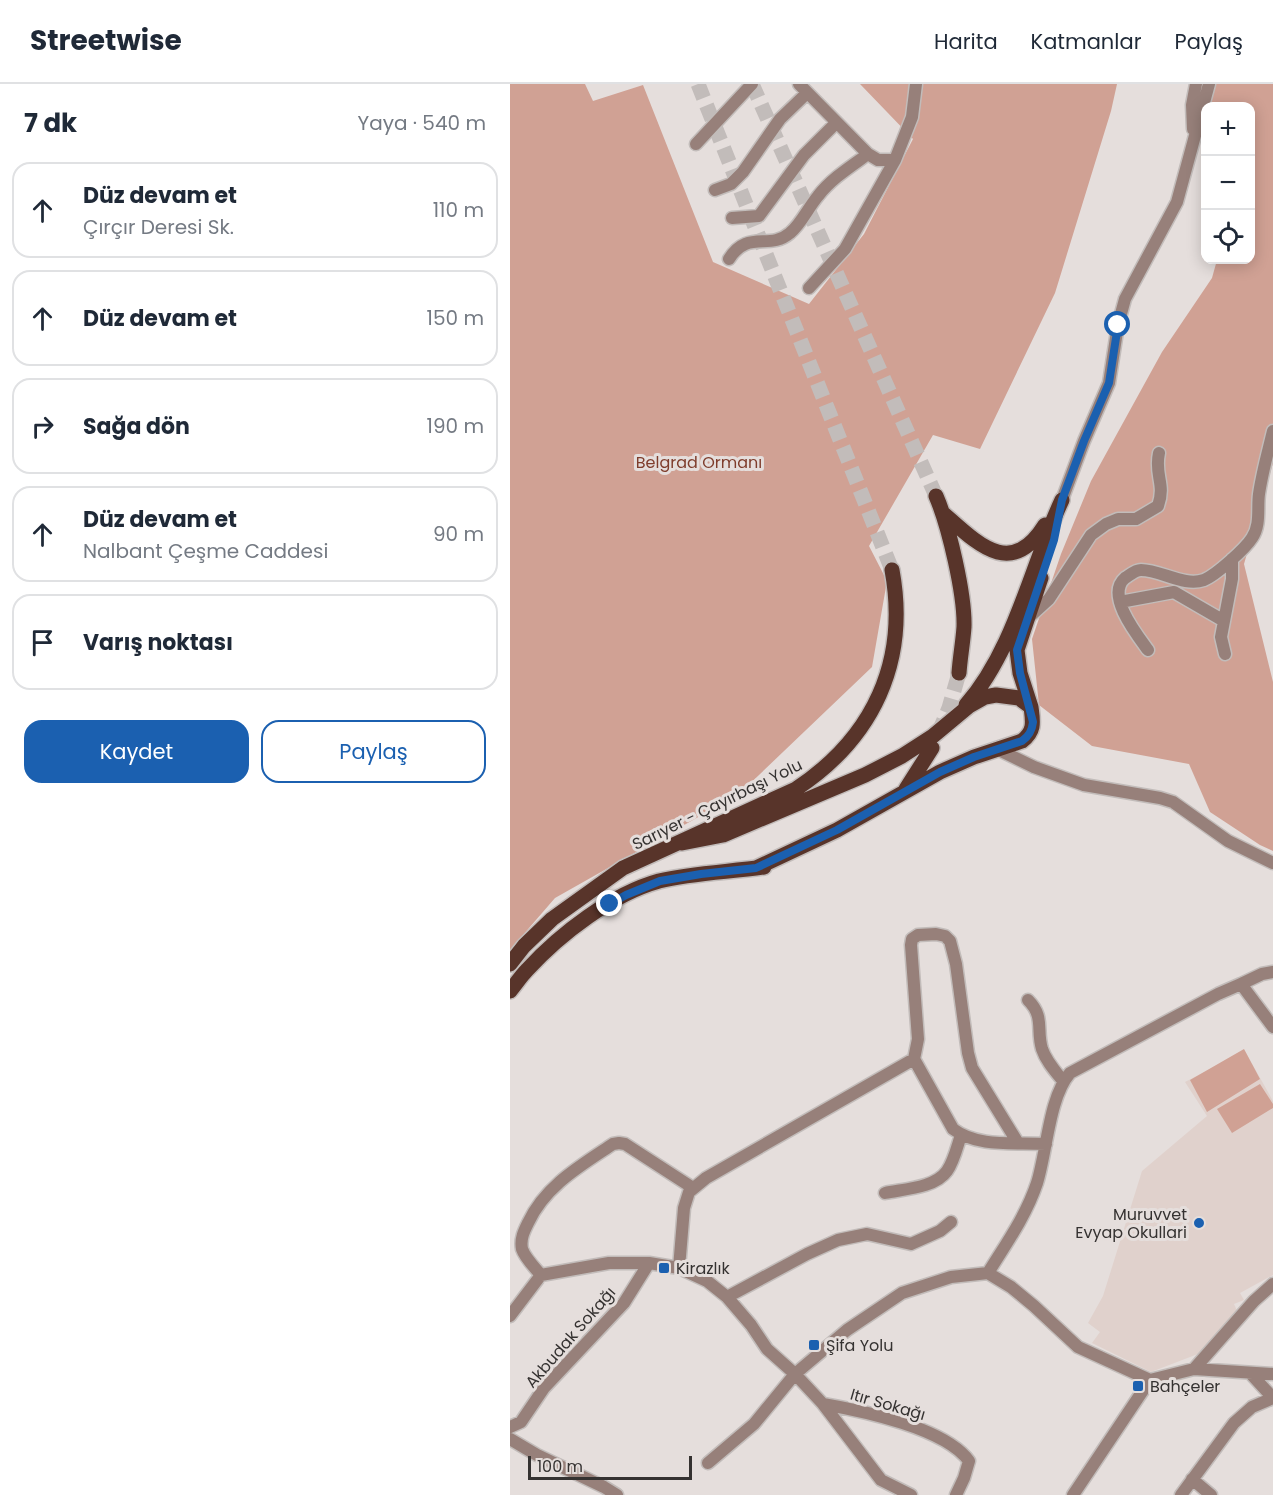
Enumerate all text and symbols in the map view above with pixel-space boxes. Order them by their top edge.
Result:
text: Streetwise [30,21,182,60]
text: Harita [934,27,998,56]
text: Katmanlar [1031,27,1141,56]
text: Paylaş [1174,27,1243,56]
map controls [1201,102,1255,264]
button: + [1201,102,1255,156]
text: 7 dk [24,105,77,141]
text: Yaya · 540 m [357,109,486,137]
button: − [1201,156,1255,210]
text: Düz devam et [83,180,237,211]
icon: ahead [26,194,59,227]
text: 110 m [433,196,484,224]
button: locate [1201,210,1255,264]
text: Çırçır Deresi Sk. [83,213,234,241]
icon: ahead [26,302,59,335]
text: Düz devam et [83,303,237,334]
text: 150 m [427,304,484,332]
route start [1104,311,1130,337]
icon: right [26,410,59,443]
text: Sağa dön [83,411,190,442]
text: 190 m [427,412,484,440]
park label: Belgrad Ormanı [636,451,762,474]
text: Düz devam et [83,504,237,535]
icon: ahead [26,518,59,551]
text: 90 m [433,520,484,548]
text: Nalbant Çeşme Caddesi [83,537,328,565]
icon: arrive [26,626,59,659]
text: Varış noktası [83,627,233,658]
button: Kaydet [24,720,249,783]
button: Paylaş [261,720,486,783]
street label: Sarıyer - Çayırbaşı Yolu [628,753,806,856]
route end [596,890,622,916]
place label: Muruvvet Evyap Okullari [1075,1203,1187,1244]
marker: Muruvvet Evyap Okullari [1192,1216,1206,1230]
place label: Kirazlık [676,1257,730,1280]
marker: Kirazlık [657,1261,671,1275]
street label: Akbudak Sokağı [520,1282,621,1393]
place label: Şifa Yolu [826,1334,893,1357]
marker: Şifa Yolu [807,1338,821,1352]
place label: Bahçeler [1150,1375,1220,1398]
marker: Bahçeler [1131,1379,1145,1393]
street label: Itır Sokağı [847,1383,928,1426]
scale bar [528,1453,692,1480]
text: 100 m [537,1455,583,1478]

